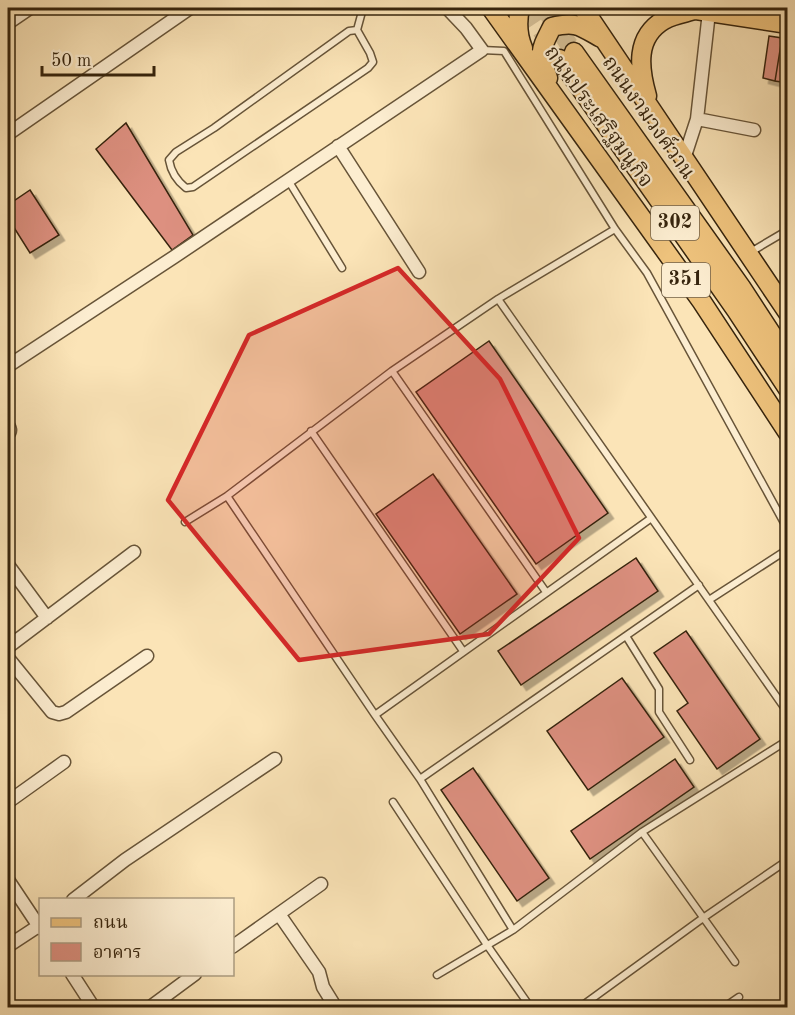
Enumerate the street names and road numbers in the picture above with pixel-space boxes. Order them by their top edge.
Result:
street label: ถนนประเสริฐมนูกิจ [539,41,658,192]
street label: ถนนงามวงศ์วาน [598,50,702,184]
road number: 302 [651,206,699,240]
road number: 351 [662,263,710,297]

